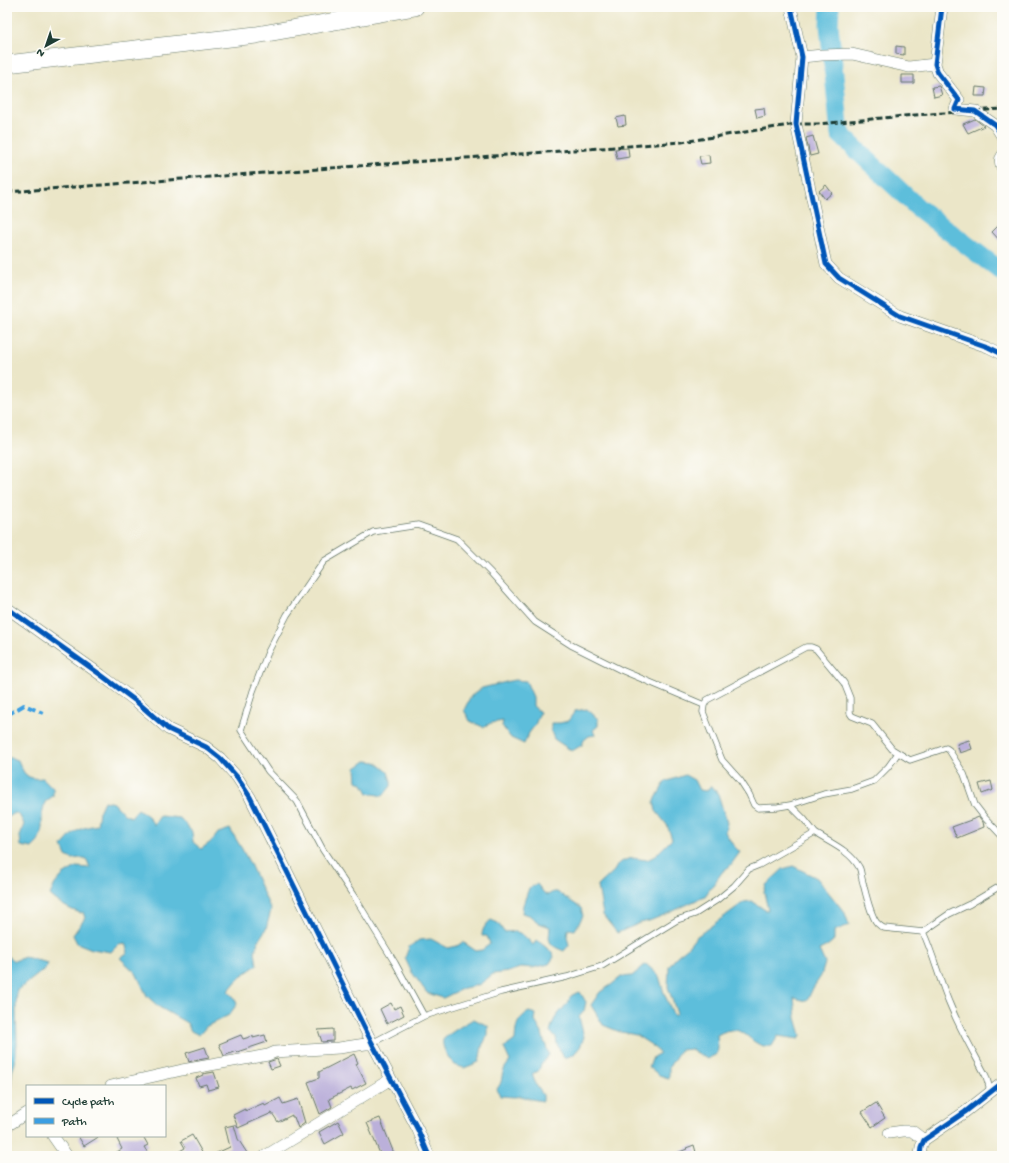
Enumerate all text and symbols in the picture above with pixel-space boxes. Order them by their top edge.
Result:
north arrow [26,26,66,66]
text: N [34,45,47,59]
legend [26,1085,166,1137]
text: Cycle path [62,1096,115,1110]
text: Path [61,1116,87,1130]

